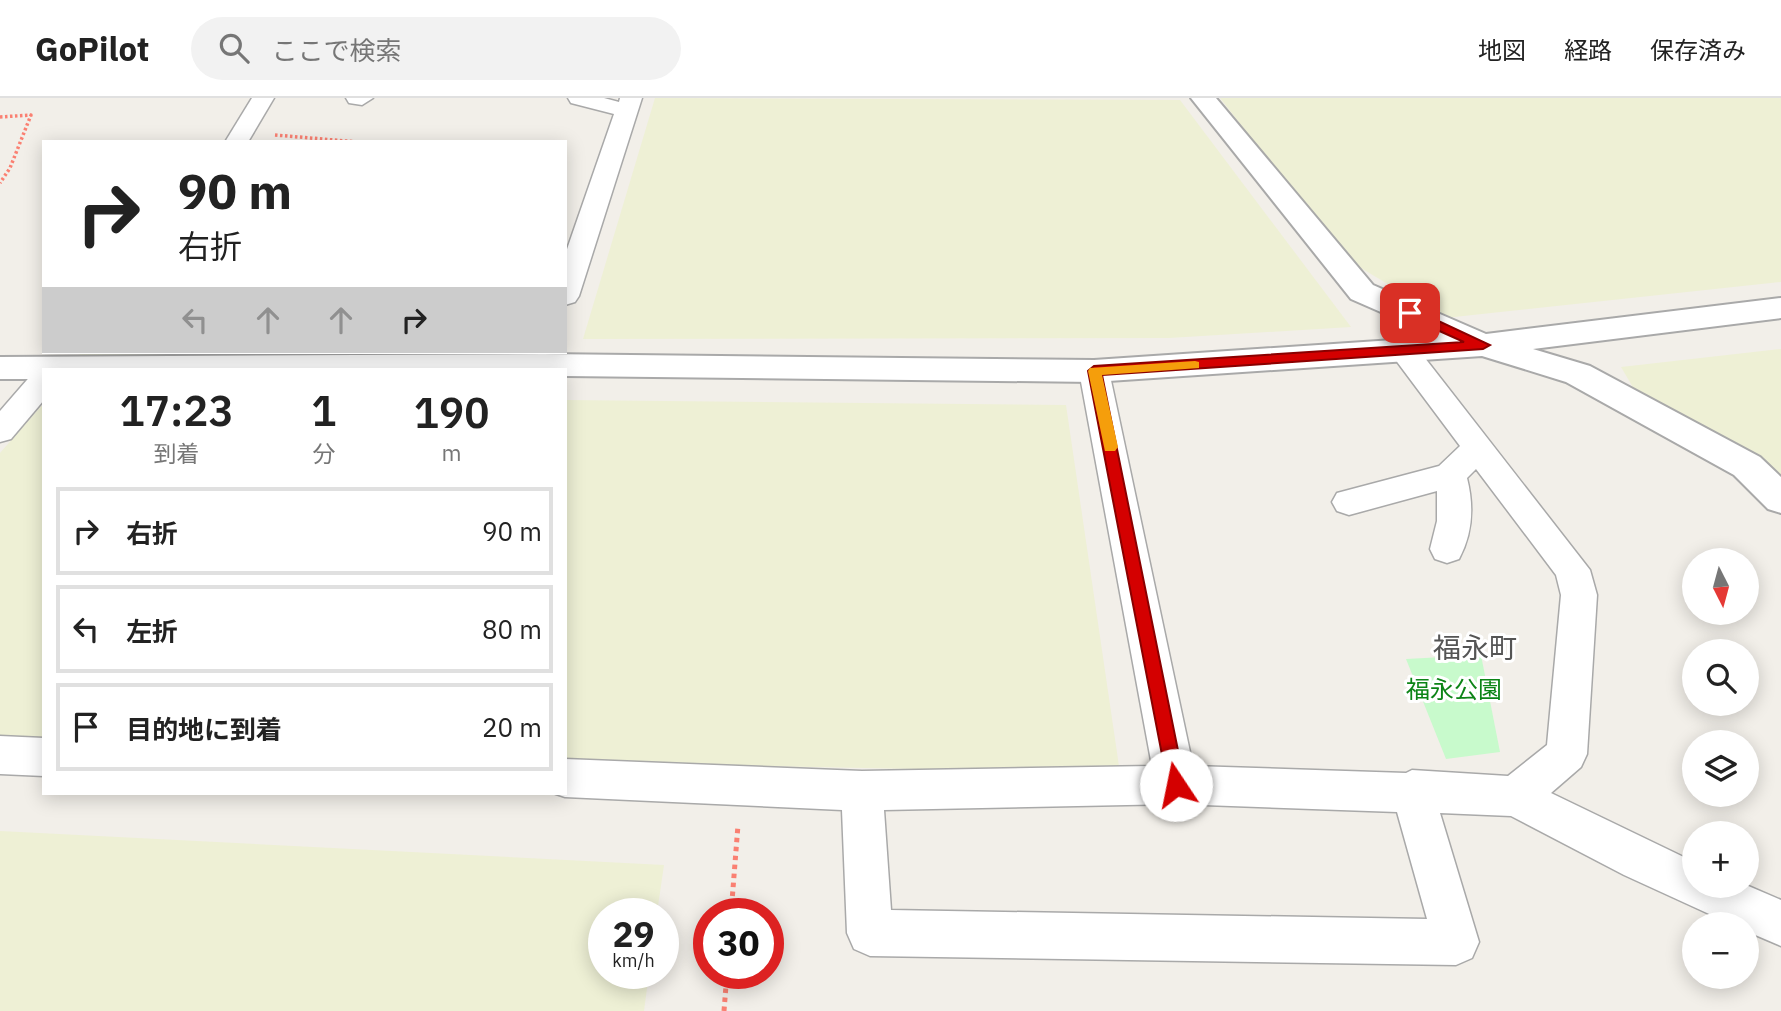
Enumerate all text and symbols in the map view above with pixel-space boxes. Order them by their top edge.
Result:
search box [191,17,681,80]
text: GoPilot [35,27,149,70]
icon: search [215,29,253,67]
text: ここで検索 [271,33,402,67]
text: 地図 [1478,34,1526,66]
text: 経路 [1564,34,1612,66]
text: 保存済み [1650,34,1746,66]
text: 90 m [178,159,292,222]
icon: right [63,168,154,259]
text: 右折 [178,225,242,267]
pin [1380,283,1440,343]
icon: arrive [1391,294,1429,332]
icon: left [176,301,214,339]
icon: ahead [249,301,287,339]
icon: ahead [322,301,360,339]
icon: right [395,301,433,339]
text: 17:23 [119,383,234,438]
text: 1 [311,383,336,438]
text: 190 [414,385,489,440]
text: m [442,437,462,467]
text: 到着 [154,438,200,468]
text: 分 [312,438,335,468]
icon: right [67,512,105,550]
text: 90 m [482,514,542,548]
text: 右折 [126,516,178,550]
north arrow [1682,548,1759,625]
map controls [1682,548,1759,989]
icon: left [67,610,105,648]
text: 80 m [482,612,542,646]
text: 左折 [126,614,178,648]
district label: 福永町 [1433,629,1517,666]
button: search [1682,639,1759,716]
park label: 福永公園 [1406,673,1502,705]
icon: arrive [67,708,105,746]
text: 20 m [482,710,542,744]
text: 目的地に到着 [126,712,282,746]
button: layers [1682,730,1759,807]
position arrow [1139,748,1213,822]
button: + [1682,821,1759,898]
speed limit sign: 30 [693,898,784,989]
text: 29 [612,911,655,957]
button: − [1682,912,1759,989]
text: km/h [612,949,655,972]

